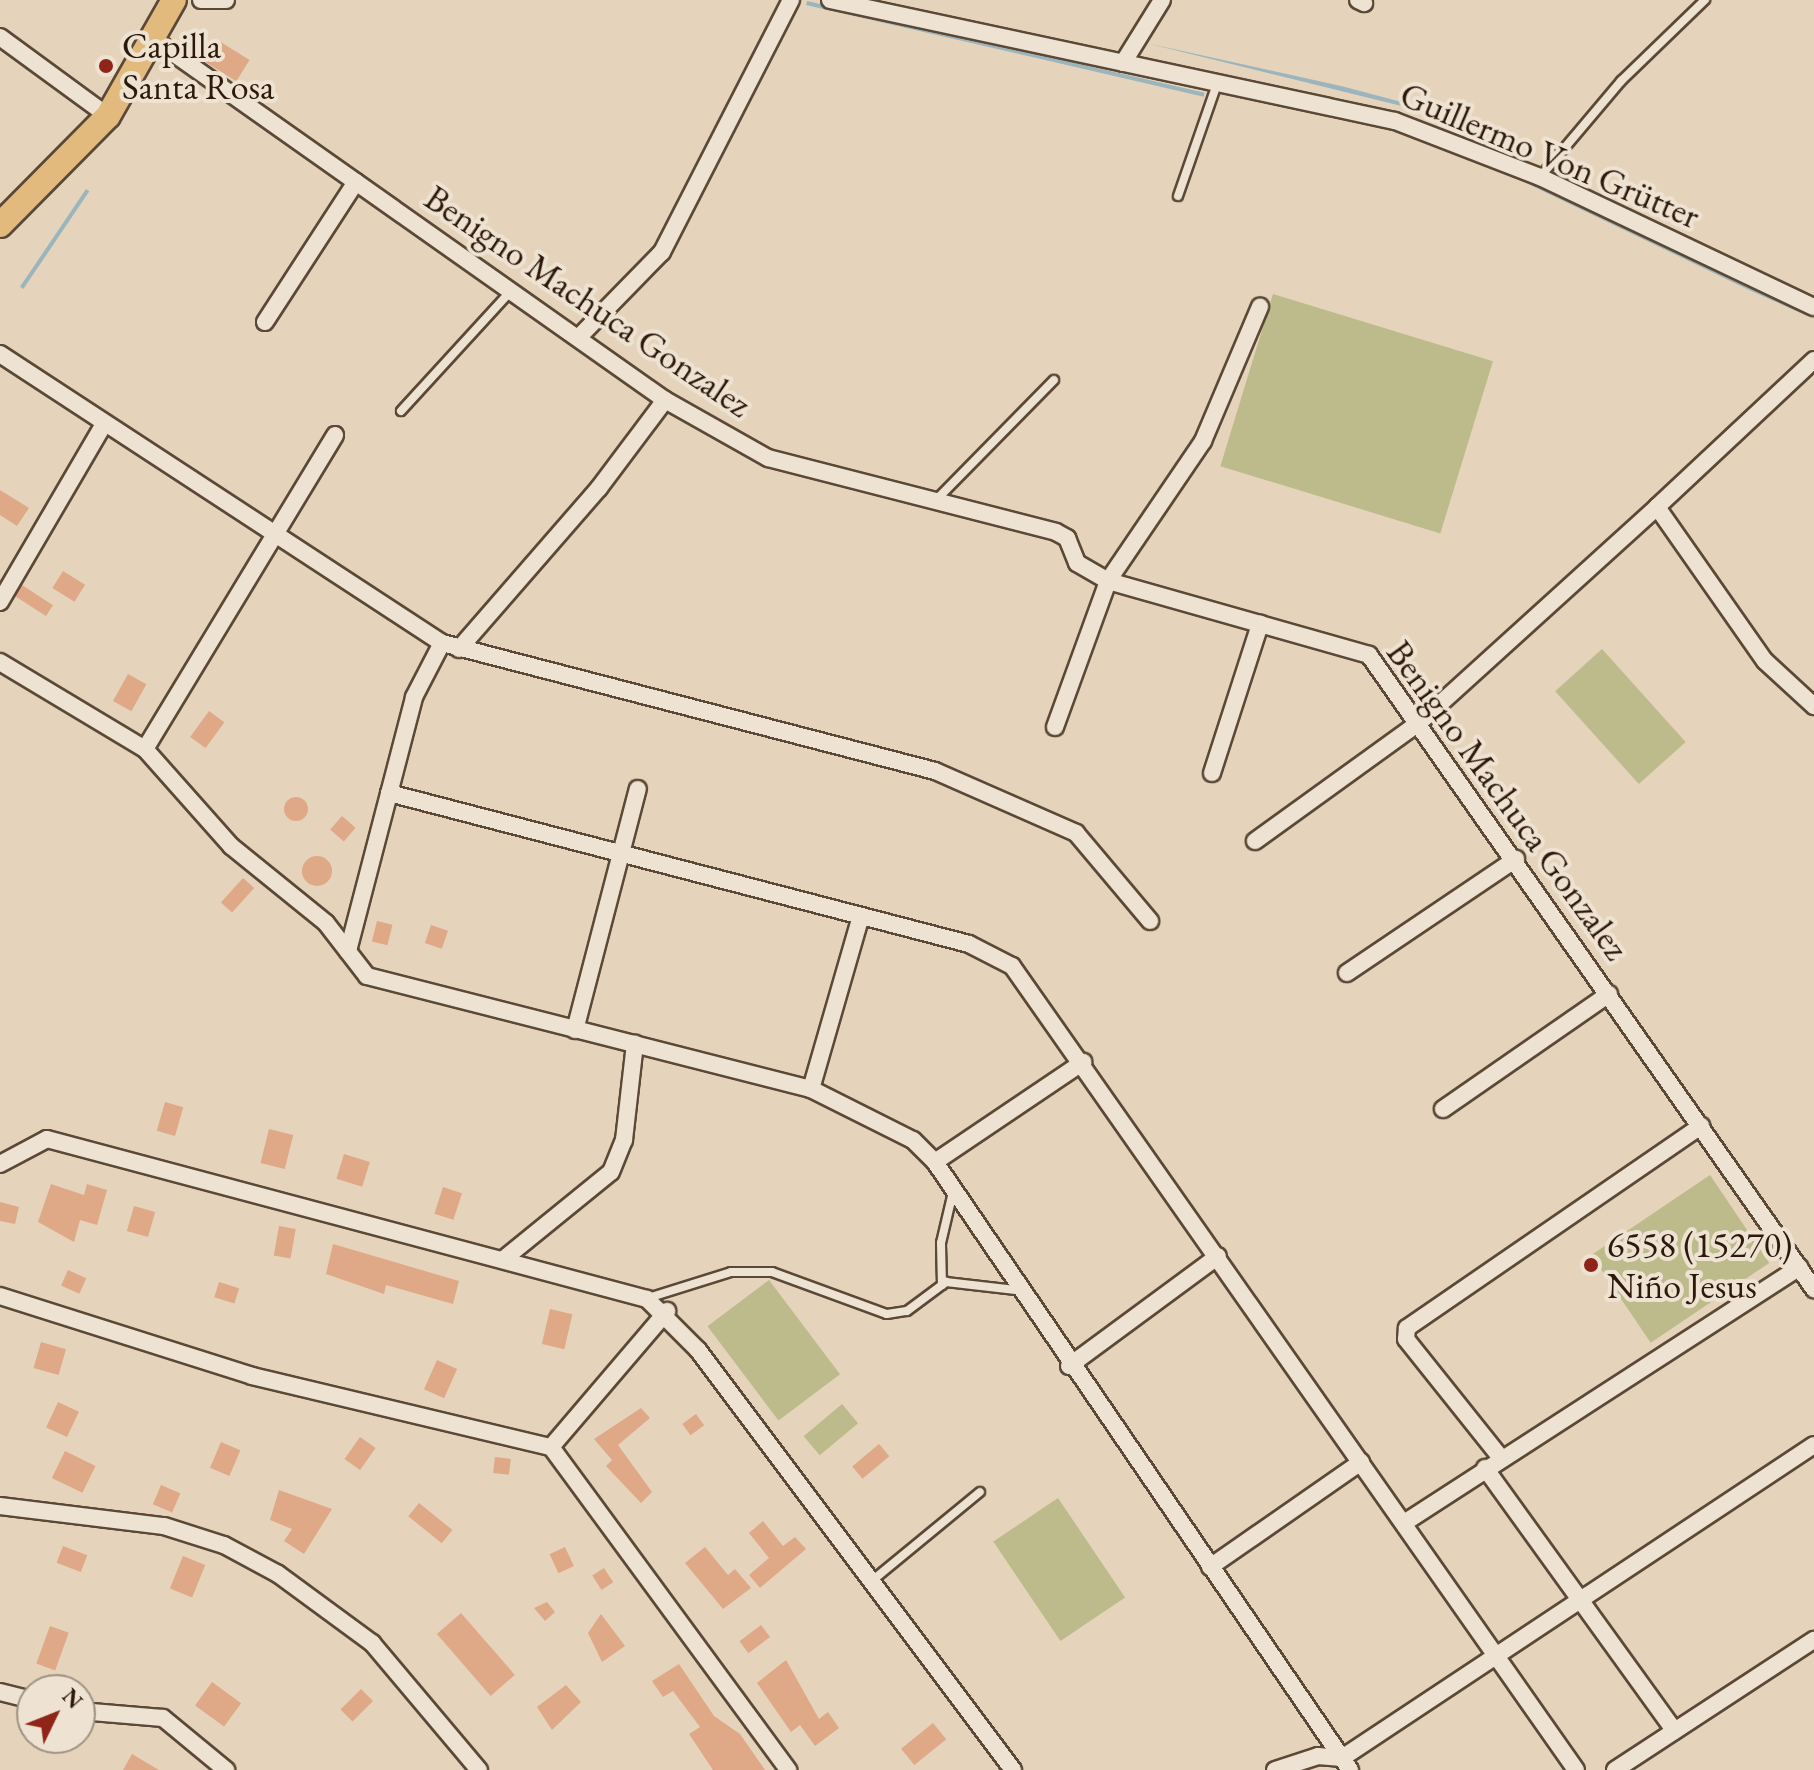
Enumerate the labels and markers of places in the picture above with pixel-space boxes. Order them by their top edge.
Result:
place label: Capilla Santa Rosa [122,23,274,108]
marker: Capilla Santa Rosa [97,57,115,75]
place label: 6558 (15270) Niño Jesus [1607,1222,1792,1307]
marker: 6558 (15270) Niño Jesus [1582,1256,1600,1274]

